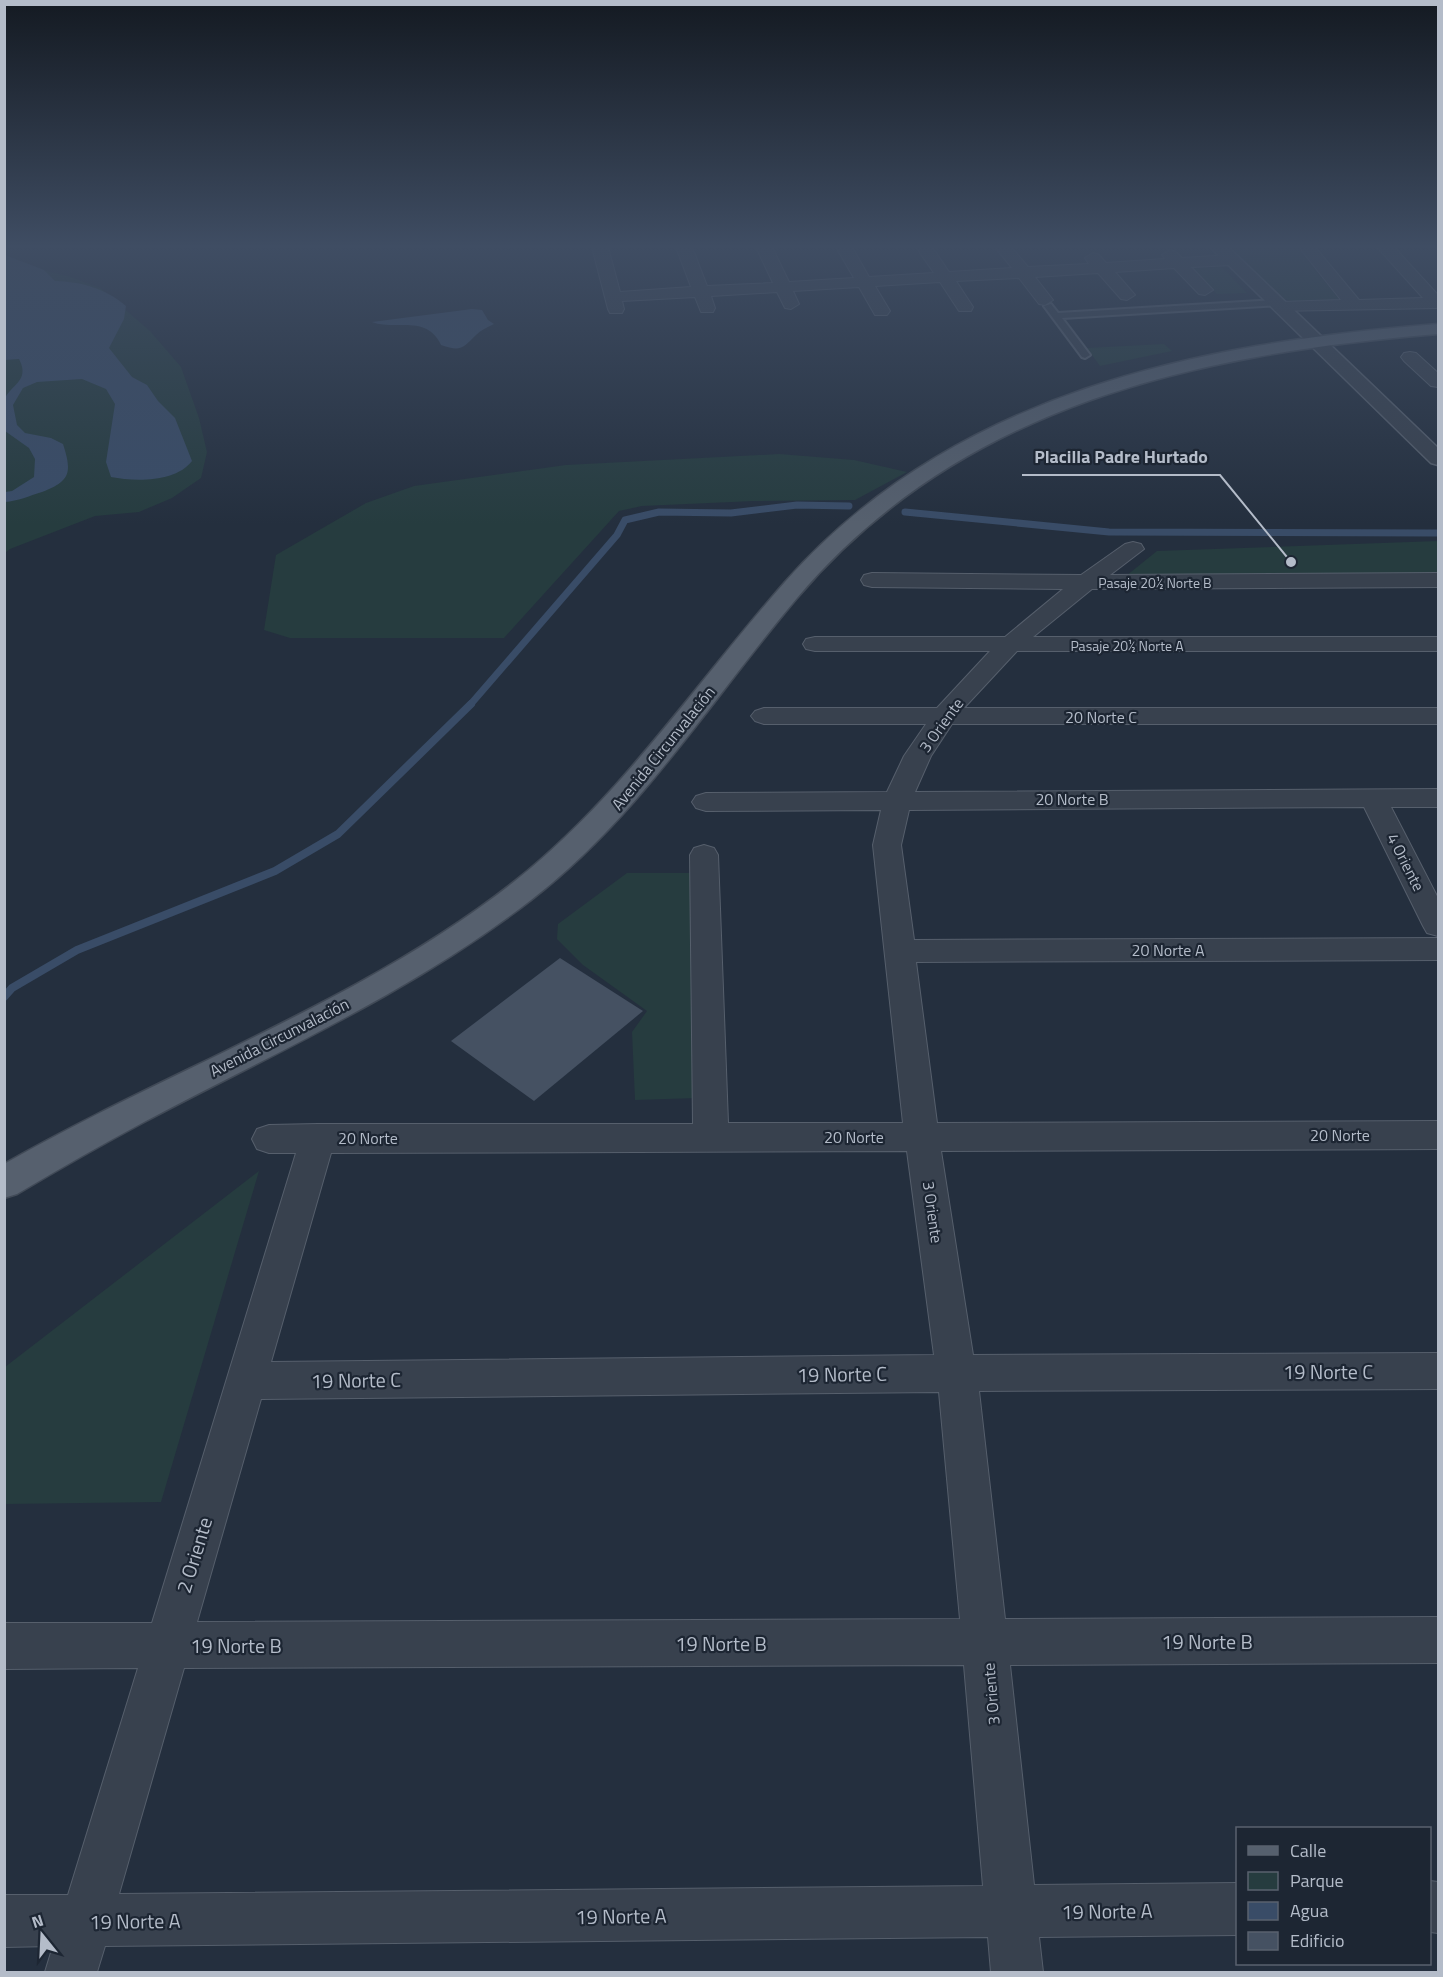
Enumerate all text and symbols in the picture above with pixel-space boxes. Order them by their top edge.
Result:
callout: Placilla Padre Hurtado [1022,439,1220,475]
text: Placilla Padre Hurtado [1034,443,1208,470]
street label: Pasaje 20½ Norte B [1098,572,1212,593]
street label: Pasaje 20½ Norte A [1070,635,1184,656]
street label: Avenida Circunvalación [605,681,721,815]
street label: 3 Oriente [913,693,969,757]
street label: 20 Norte C [1065,705,1137,729]
street label: 20 Norte B [1035,787,1109,811]
street label: 4 Oriente [1381,829,1431,895]
street label: 20 Norte A [1132,938,1205,962]
street label: Avenida Circunvalación [205,991,353,1083]
street label: 20 Norte [1310,1123,1370,1147]
street label: 20 Norte [824,1125,884,1149]
street label: 20 Norte [338,1126,398,1150]
street label: 3 Oriente [917,1179,949,1245]
street label: 19 Norte C [1283,1356,1373,1387]
street label: 19 Norte C [797,1358,887,1390]
street label: 19 Norte C [311,1364,401,1396]
street label: 2 Oriente [168,1513,220,1597]
street label: 19 Norte B [1161,1626,1253,1657]
street label: 19 Norte B [675,1628,767,1659]
street label: 19 Norte B [190,1630,282,1661]
street label: 3 Oriente [976,1662,1006,1726]
legend [1236,1827,1431,1965]
text: Calle [1290,1837,1326,1864]
text: Parque [1290,1867,1344,1894]
street label: 19 Norte A [1061,1895,1153,1927]
text: Agua [1290,1897,1328,1924]
street label: 19 Norte A [575,1900,667,1932]
north arrow [12,1905,72,1965]
street label: 19 Norte A [89,1905,181,1937]
text: N [28,1908,46,1934]
text: Edificio [1290,1927,1344,1954]

